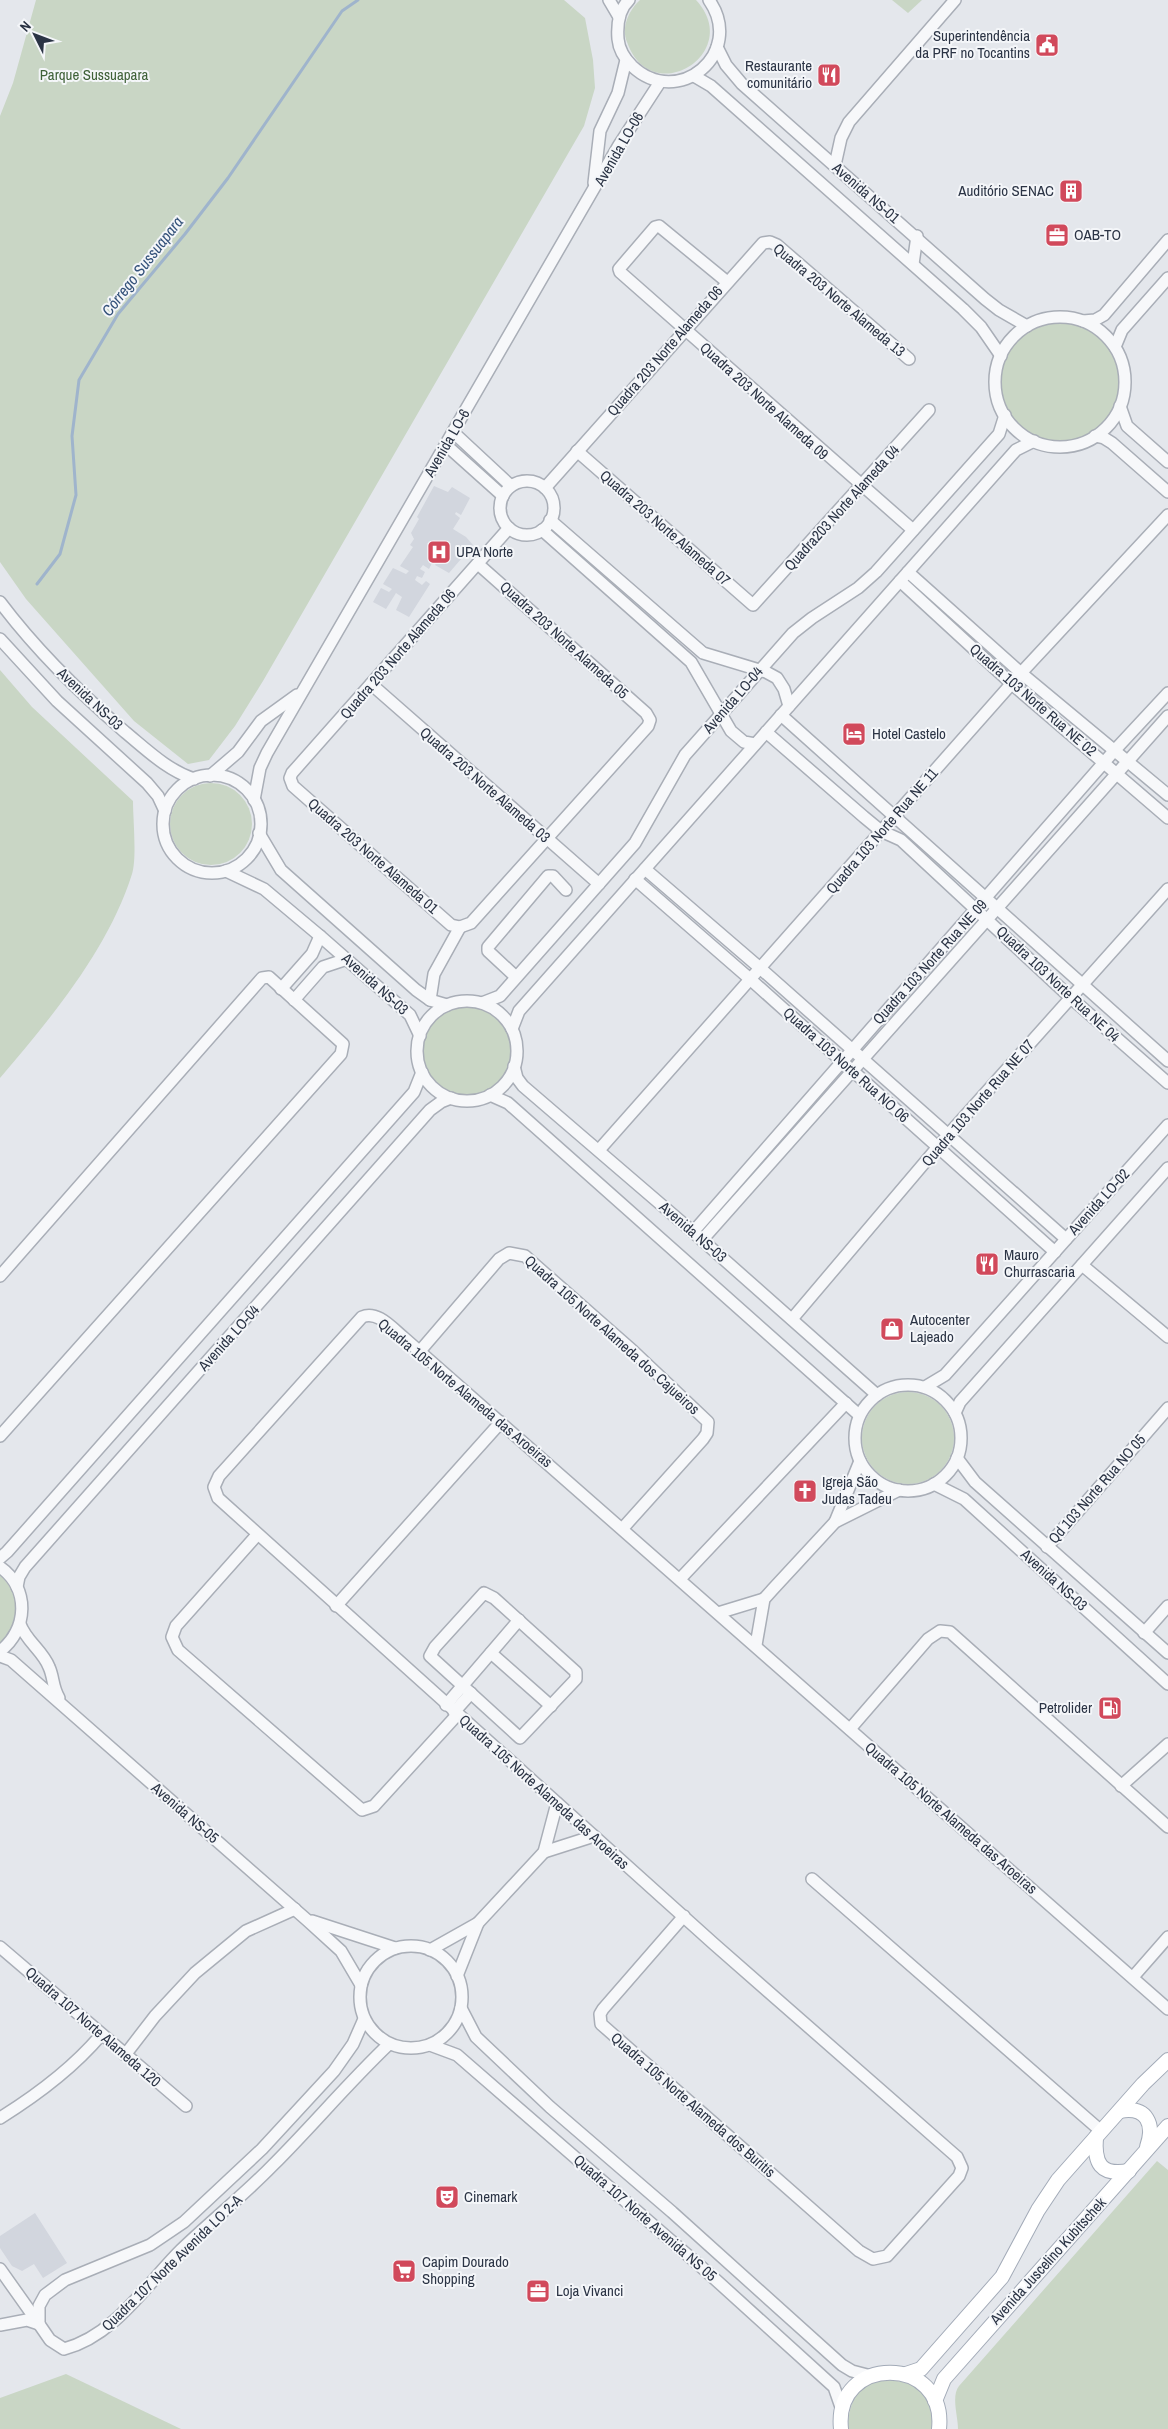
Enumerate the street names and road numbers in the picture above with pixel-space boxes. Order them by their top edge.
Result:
street label: Avenida LO-06 [588,108,648,191]
street label: Avenida NS-01 [827,157,905,228]
street label: Quadra 203 Norte Alameda 13 [769,238,910,361]
street label: Quadra 203 Norte Alameda 06 [602,281,727,421]
street label: Quadra 203 Norte Alameda 09 [695,337,833,464]
street label: Avenida LO-6 [418,405,475,482]
street label: Quadra203 Norte Alameda 04 [779,440,904,575]
street label: Quadra 203 Norte Alameda 07 [595,465,735,590]
street label: Quadra 203 Norte Alameda 05 [495,576,633,703]
street label: Quadra 203 Norte Alameda 06 [335,584,460,724]
street label: Quadra 103 Norte Rua NE 02 [965,639,1101,761]
street label: Avenida NS-03 [52,662,128,735]
street label: Avenida LO-04 [697,662,768,738]
street label: Quadra 203 Norte Alameda 03 [415,722,555,847]
street label: Quadra 103 Norte Rua NE 11 [821,763,943,898]
street label: Quadra 203 Norte Alameda 01 [303,793,443,918]
street label: Quadra 103 Norte Rua NE 09 [868,894,992,1029]
street label: Quadra 103 Norte Rua NE 04 [992,921,1125,1047]
street label: Avenida NS-03 [337,947,413,1019]
street label: Quadra 103 Norte Rua NO 06 [779,1002,914,1127]
street label: Quadra 103 Norte Rua NE 07 [917,1035,1039,1171]
street label: Avenida LO-02 [1063,1164,1134,1240]
street label: Avenida NS-03 [654,1196,732,1267]
street label: Quadra 105 Norte Alameda dos Cajueiros [520,1250,704,1419]
street label: Avenida LO-04 [193,1300,264,1376]
street label: Quadra 105 Norte Alameda das Aroeiras [373,1313,557,1472]
street label: Qd 103 Norte Rua NO 05 [1043,1429,1150,1548]
street label: Avenida NS-03 [1016,1543,1092,1615]
street label: Quadra 105 Norte Alameda das Aroeiras [455,1709,634,1874]
street label: Quadra 105 Norte Alameda das Aroeiras [861,1737,1042,1898]
street label: Avenida NS-05 [146,1777,224,1848]
street label: Quadra 107 Norte Alameda 120 [21,1962,166,2092]
street label: Quadra 105 Norte Alameda dos Buritís [606,2027,780,2182]
street label: Quadra 107 Norte Avenida NS 05 [569,2149,722,2286]
street label: Quadra 107 Norte Avenida LO 2-A [97,2189,247,2336]
street label: Avenida Juscelino Kubitschek [984,2192,1111,2330]

